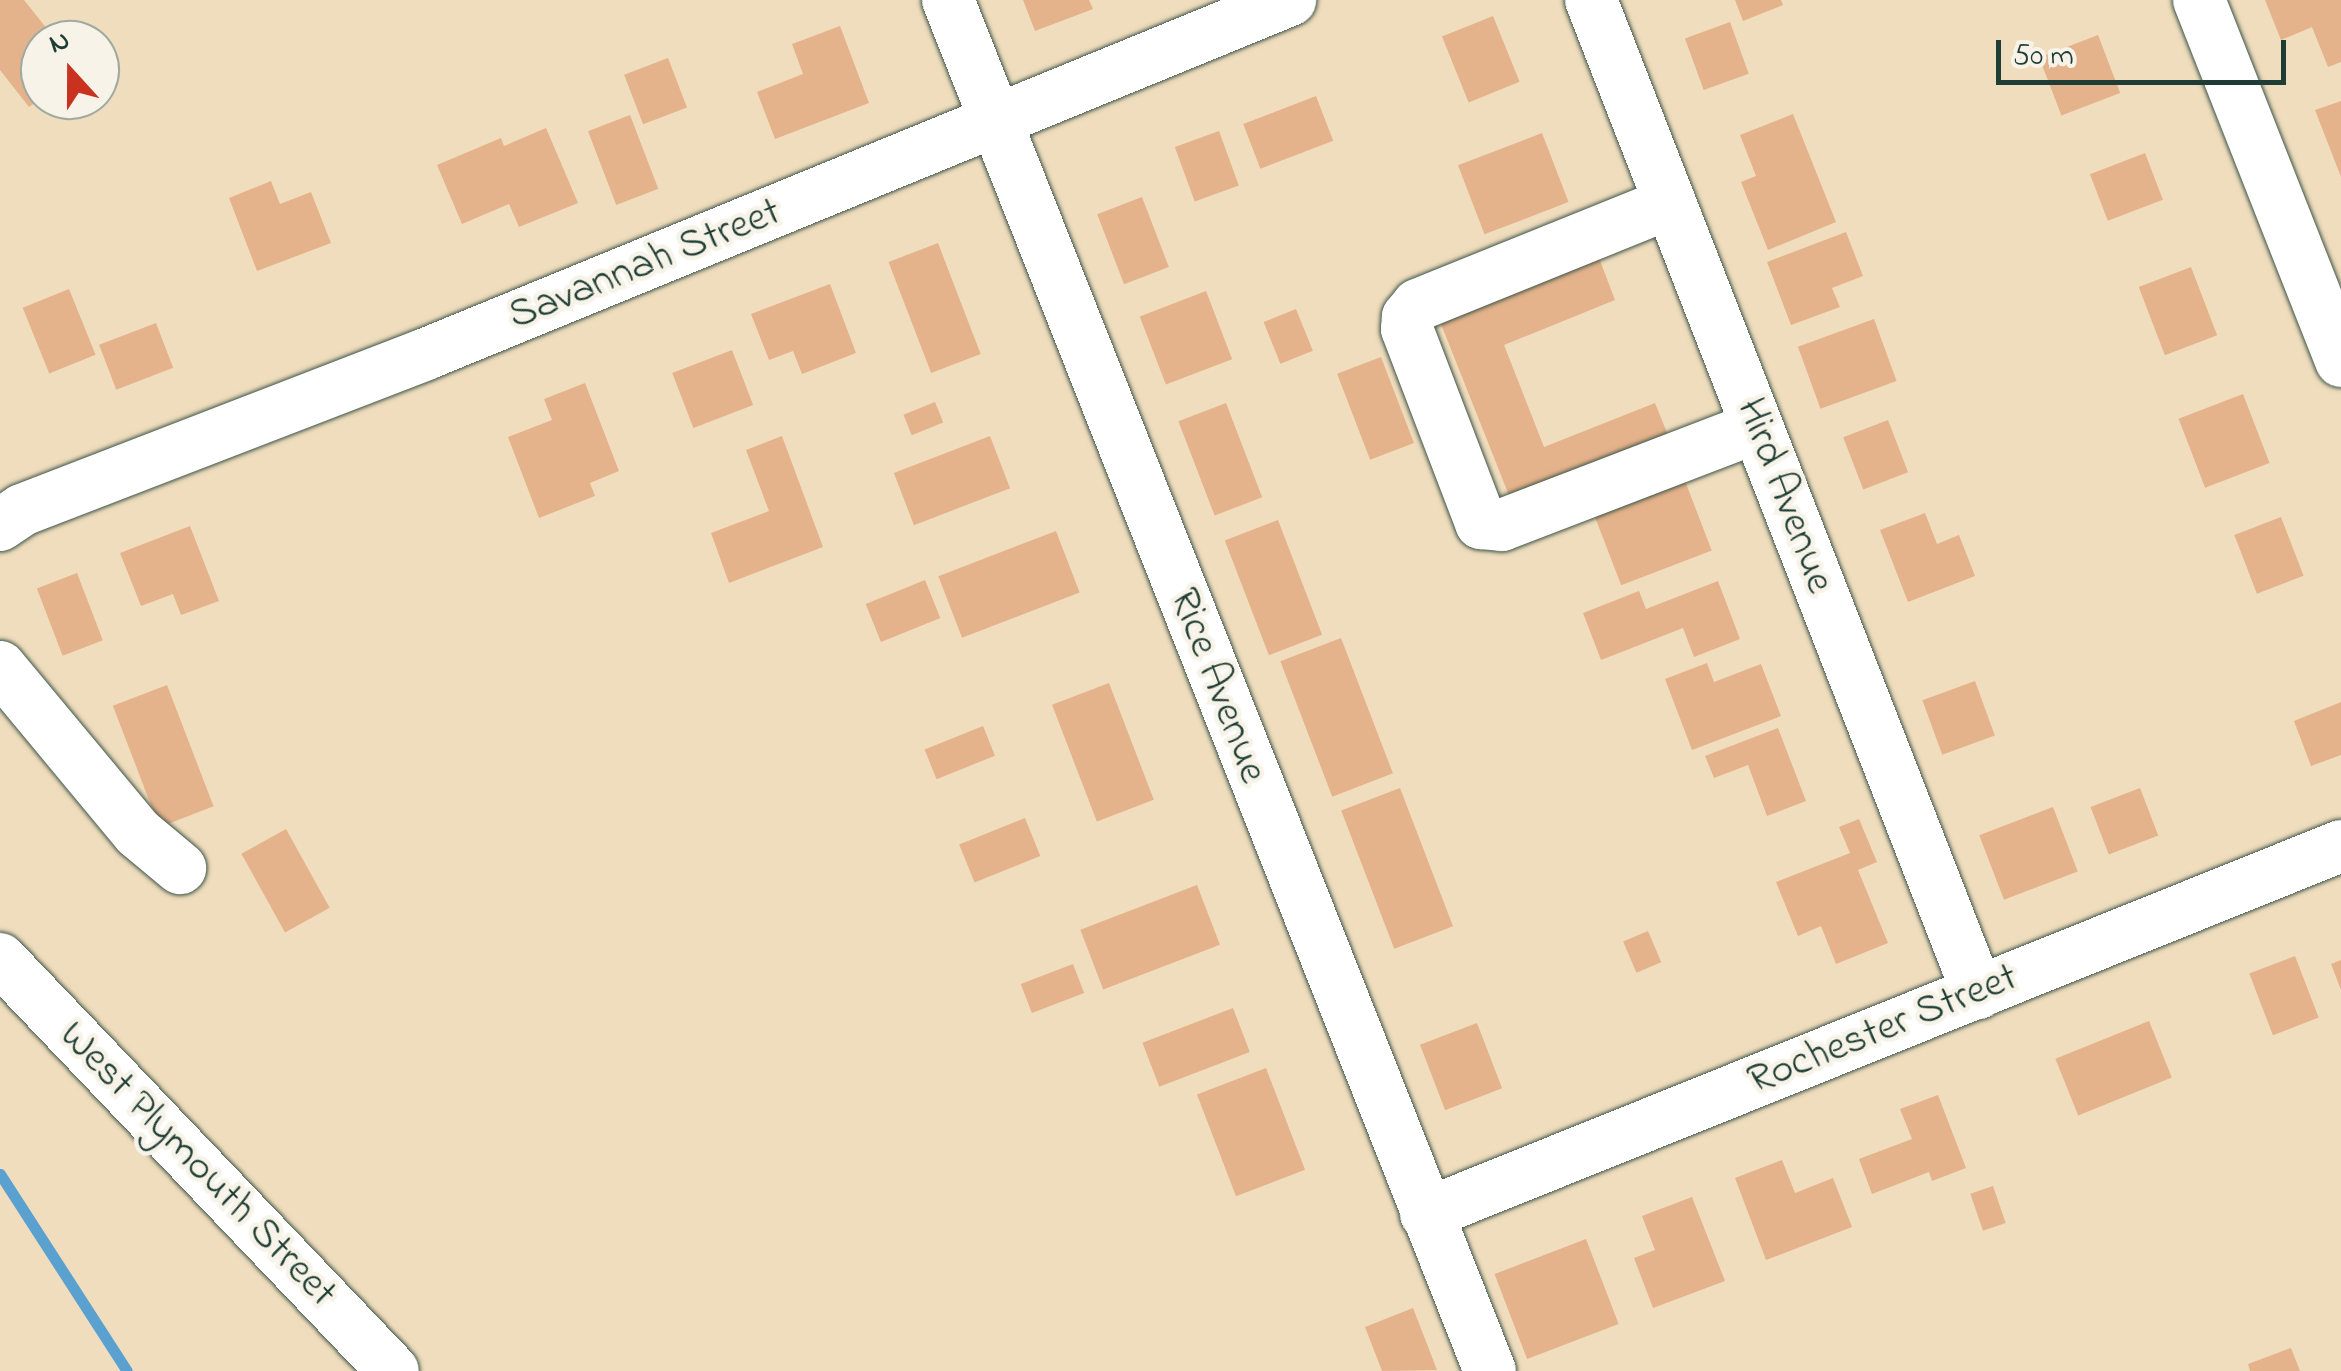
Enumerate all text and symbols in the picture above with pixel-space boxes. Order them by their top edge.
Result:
north arrow [20,20,120,120]
scale bar [2001,20,2291,82]
text: N [44,21,76,66]
text: 50 m [2013,35,2074,79]
street label: Savannah Street [502,188,788,342]
street label: Hird Avenue [1724,391,1844,601]
street label: Rice Avenue [1157,582,1277,790]
street label: Rochester Street [1741,953,2025,1107]
street label: West Plymouth Street [47,1011,347,1319]

